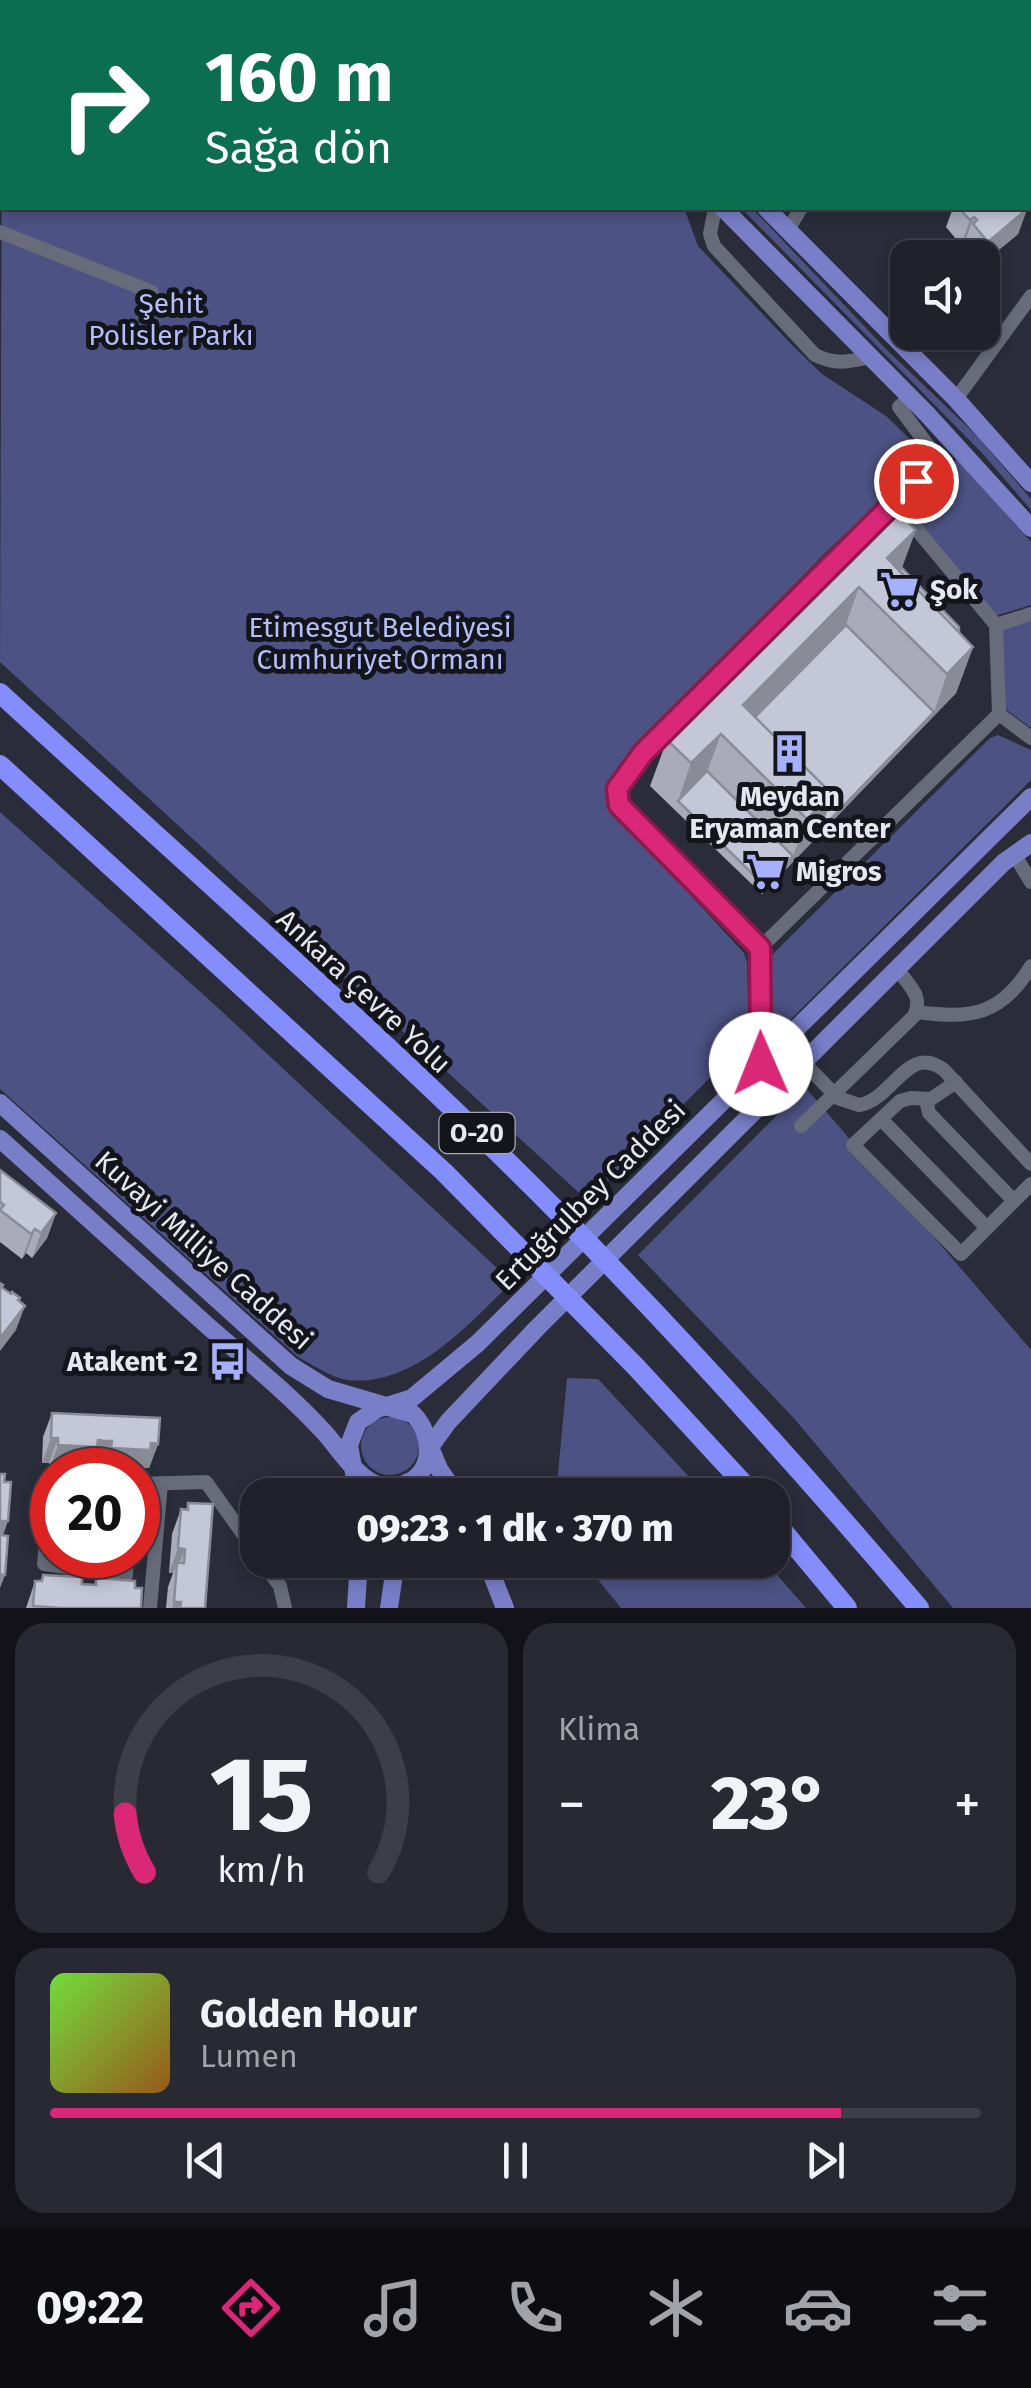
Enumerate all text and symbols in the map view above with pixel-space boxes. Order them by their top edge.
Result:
text: 160 m [205,36,394,120]
icon: right [40,40,170,170]
text: Sağa dön [205,121,392,175]
map controls [890,240,1000,350]
button: sound [890,240,1000,350]
park label: Şehit Polisler Parkı [88,287,254,352]
pin [874,439,959,524]
icon: arrive [889,454,944,509]
supermarket icon: Şok [879,568,921,610]
place label: Şok [930,573,978,607]
park label: Etimesgut Belediyesi Cumhuriyet Ormanı [248,611,512,676]
building icon: Meydan Eryaman Center [769,732,811,774]
place label: Meydan Eryaman Center [690,780,891,845]
supermarket icon: Migros [745,850,787,892]
place label: Migros [796,855,882,888]
street label: Ankara Çevre Yolu [270,902,457,1080]
position arrow [709,1012,813,1116]
street label: Ertuğrulbey Caddesi [488,1093,692,1297]
road number: O-20 [440,1113,514,1153]
street label: Kuvayi Milliye Caddesi [88,1144,319,1356]
bus stop icon: Atakent -2 [207,1340,249,1382]
place label: Atakent -2 [66,1345,198,1378]
speed limit sign: 20 [30,1448,160,1578]
text: 09:23 · 1 dk · 370 m [356,1505,674,1551]
text: Klima [558,1710,640,1748]
text: 15 [209,1733,314,1858]
text: 23° [711,1759,828,1849]
text: − [558,1772,586,1838]
text: + [954,1772,981,1838]
text: km/h [217,1849,306,1891]
text: Golden Hour [200,1991,417,2037]
text: Lumen [200,2037,298,2075]
icon: previous [178,2133,233,2188]
icon: pause [488,2133,543,2188]
icon: next [798,2133,853,2188]
icon: directions [216,2273,286,2343]
icon: music [358,2273,428,2343]
icon: phone [500,2273,570,2343]
icon: climate [641,2273,711,2343]
icon: car [783,2273,853,2343]
icon: filters [925,2273,995,2343]
text: 09:22 [36,2281,144,2335]

